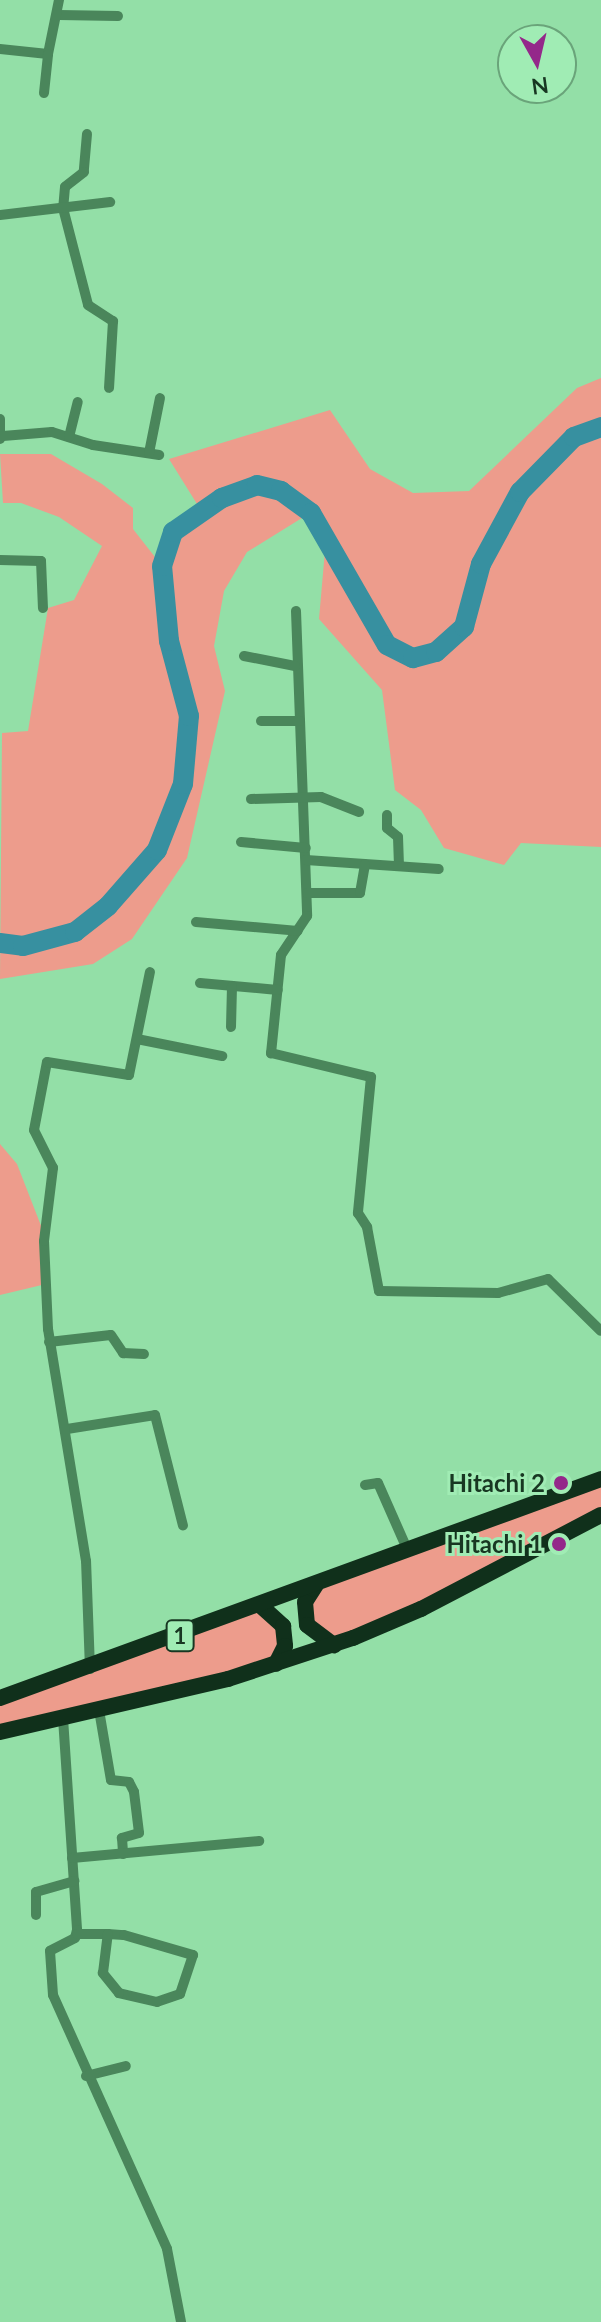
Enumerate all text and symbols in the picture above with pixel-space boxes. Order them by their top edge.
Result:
north arrow [497,24,577,104]
text: N [530,72,550,101]
place label: Hitachi 2 [449,1469,545,1497]
marker: Hitachi 2 [552,1474,570,1492]
place label: Hitachi 1 [447,1530,543,1558]
marker: Hitachi 1 [550,1535,568,1553]
road number: 1 [164,1618,196,1654]

